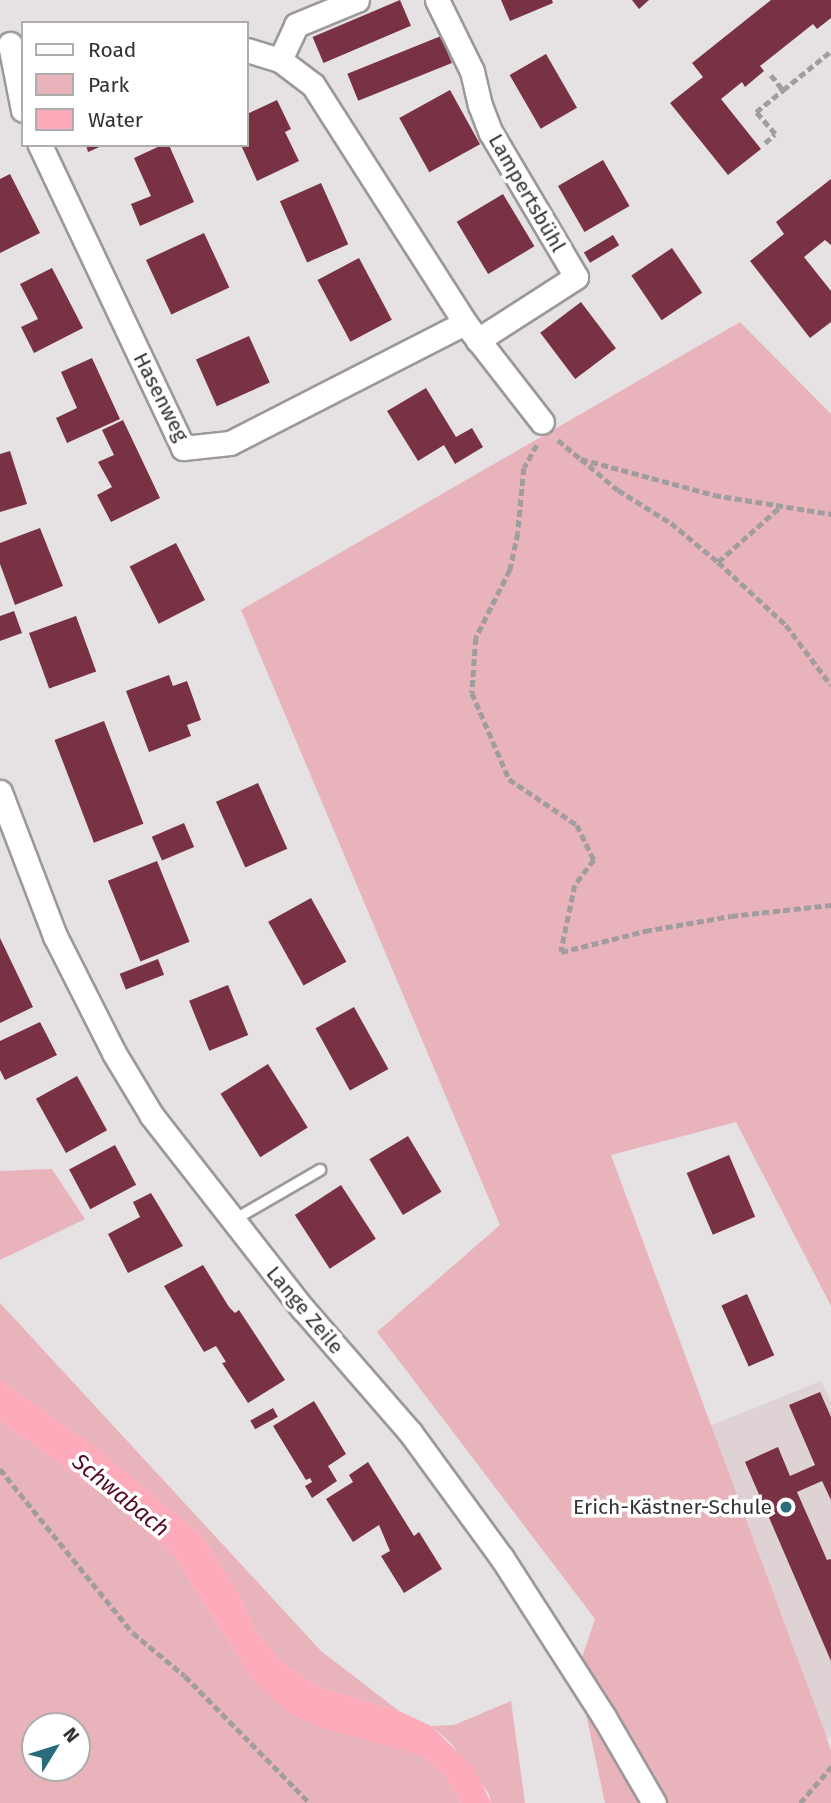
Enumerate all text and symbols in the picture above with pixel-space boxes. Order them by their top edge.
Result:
legend [21,21,248,147]
text: Road [88,37,136,63]
text: Park [88,72,129,98]
text: Water [88,107,143,133]
street label: Lampertsbühl [483,129,571,257]
street label: Hasenweg [128,348,194,446]
street label: Lange Zeile [261,1261,349,1359]
water label: Schwabach [67,1448,175,1542]
place label: Erich-Kästner-Schule [573,1494,772,1520]
marker: Erich-Kästner-Schule [778,1499,794,1515]
north arrow [21,1712,91,1782]
text: N [58,1723,84,1747]

